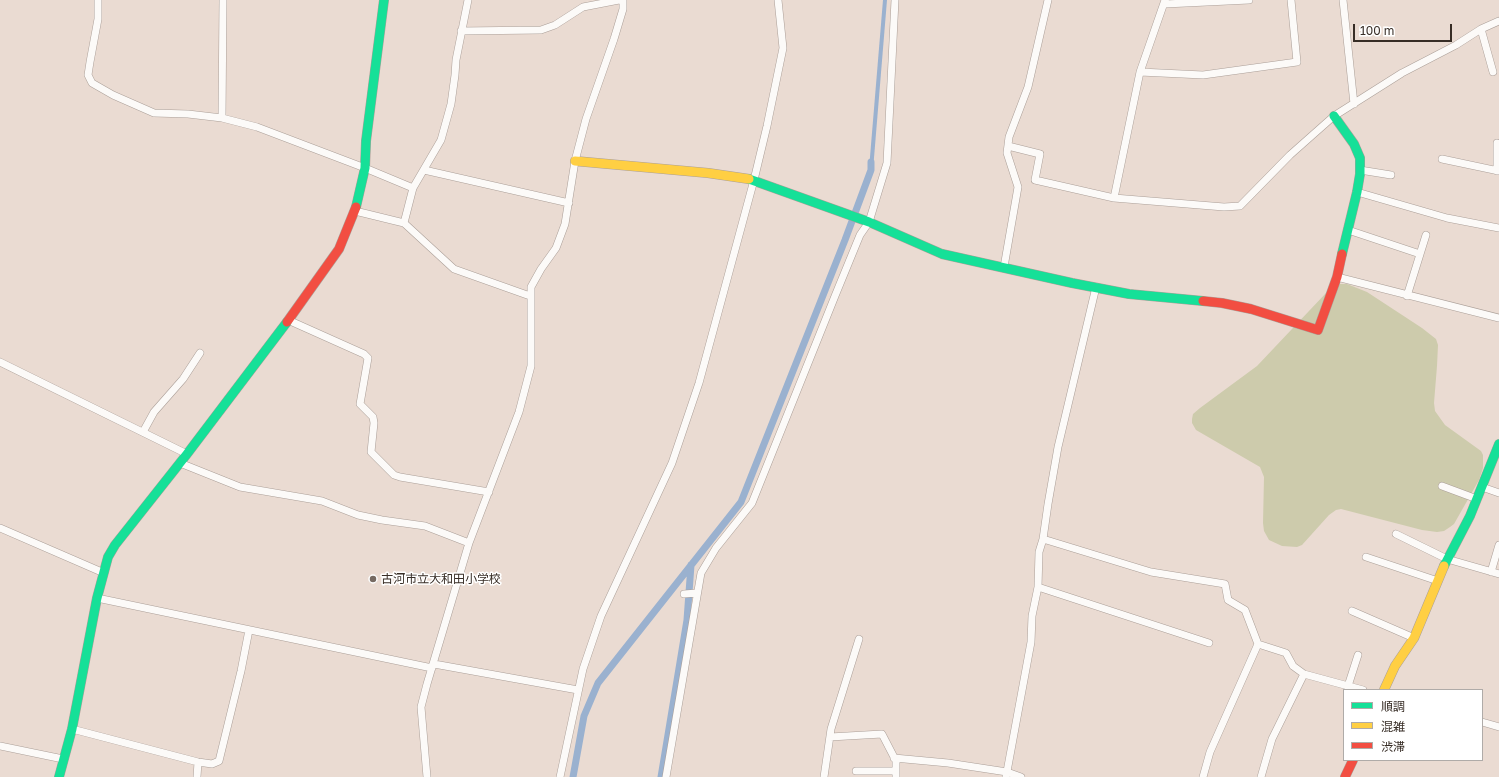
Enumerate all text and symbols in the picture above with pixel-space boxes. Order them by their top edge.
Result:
scale bar [1355,16,1454,42]
text: 100 m [1360,23,1394,38]
place label: 古河市立大和田小学校 [381,572,501,586]
marker: 古河市立大和田小学校 [368,574,378,584]
legend [1343,689,1483,761]
text: 順調 [1381,699,1405,714]
text: 混雑 [1381,719,1405,734]
text: 渋滞 [1381,739,1405,754]

